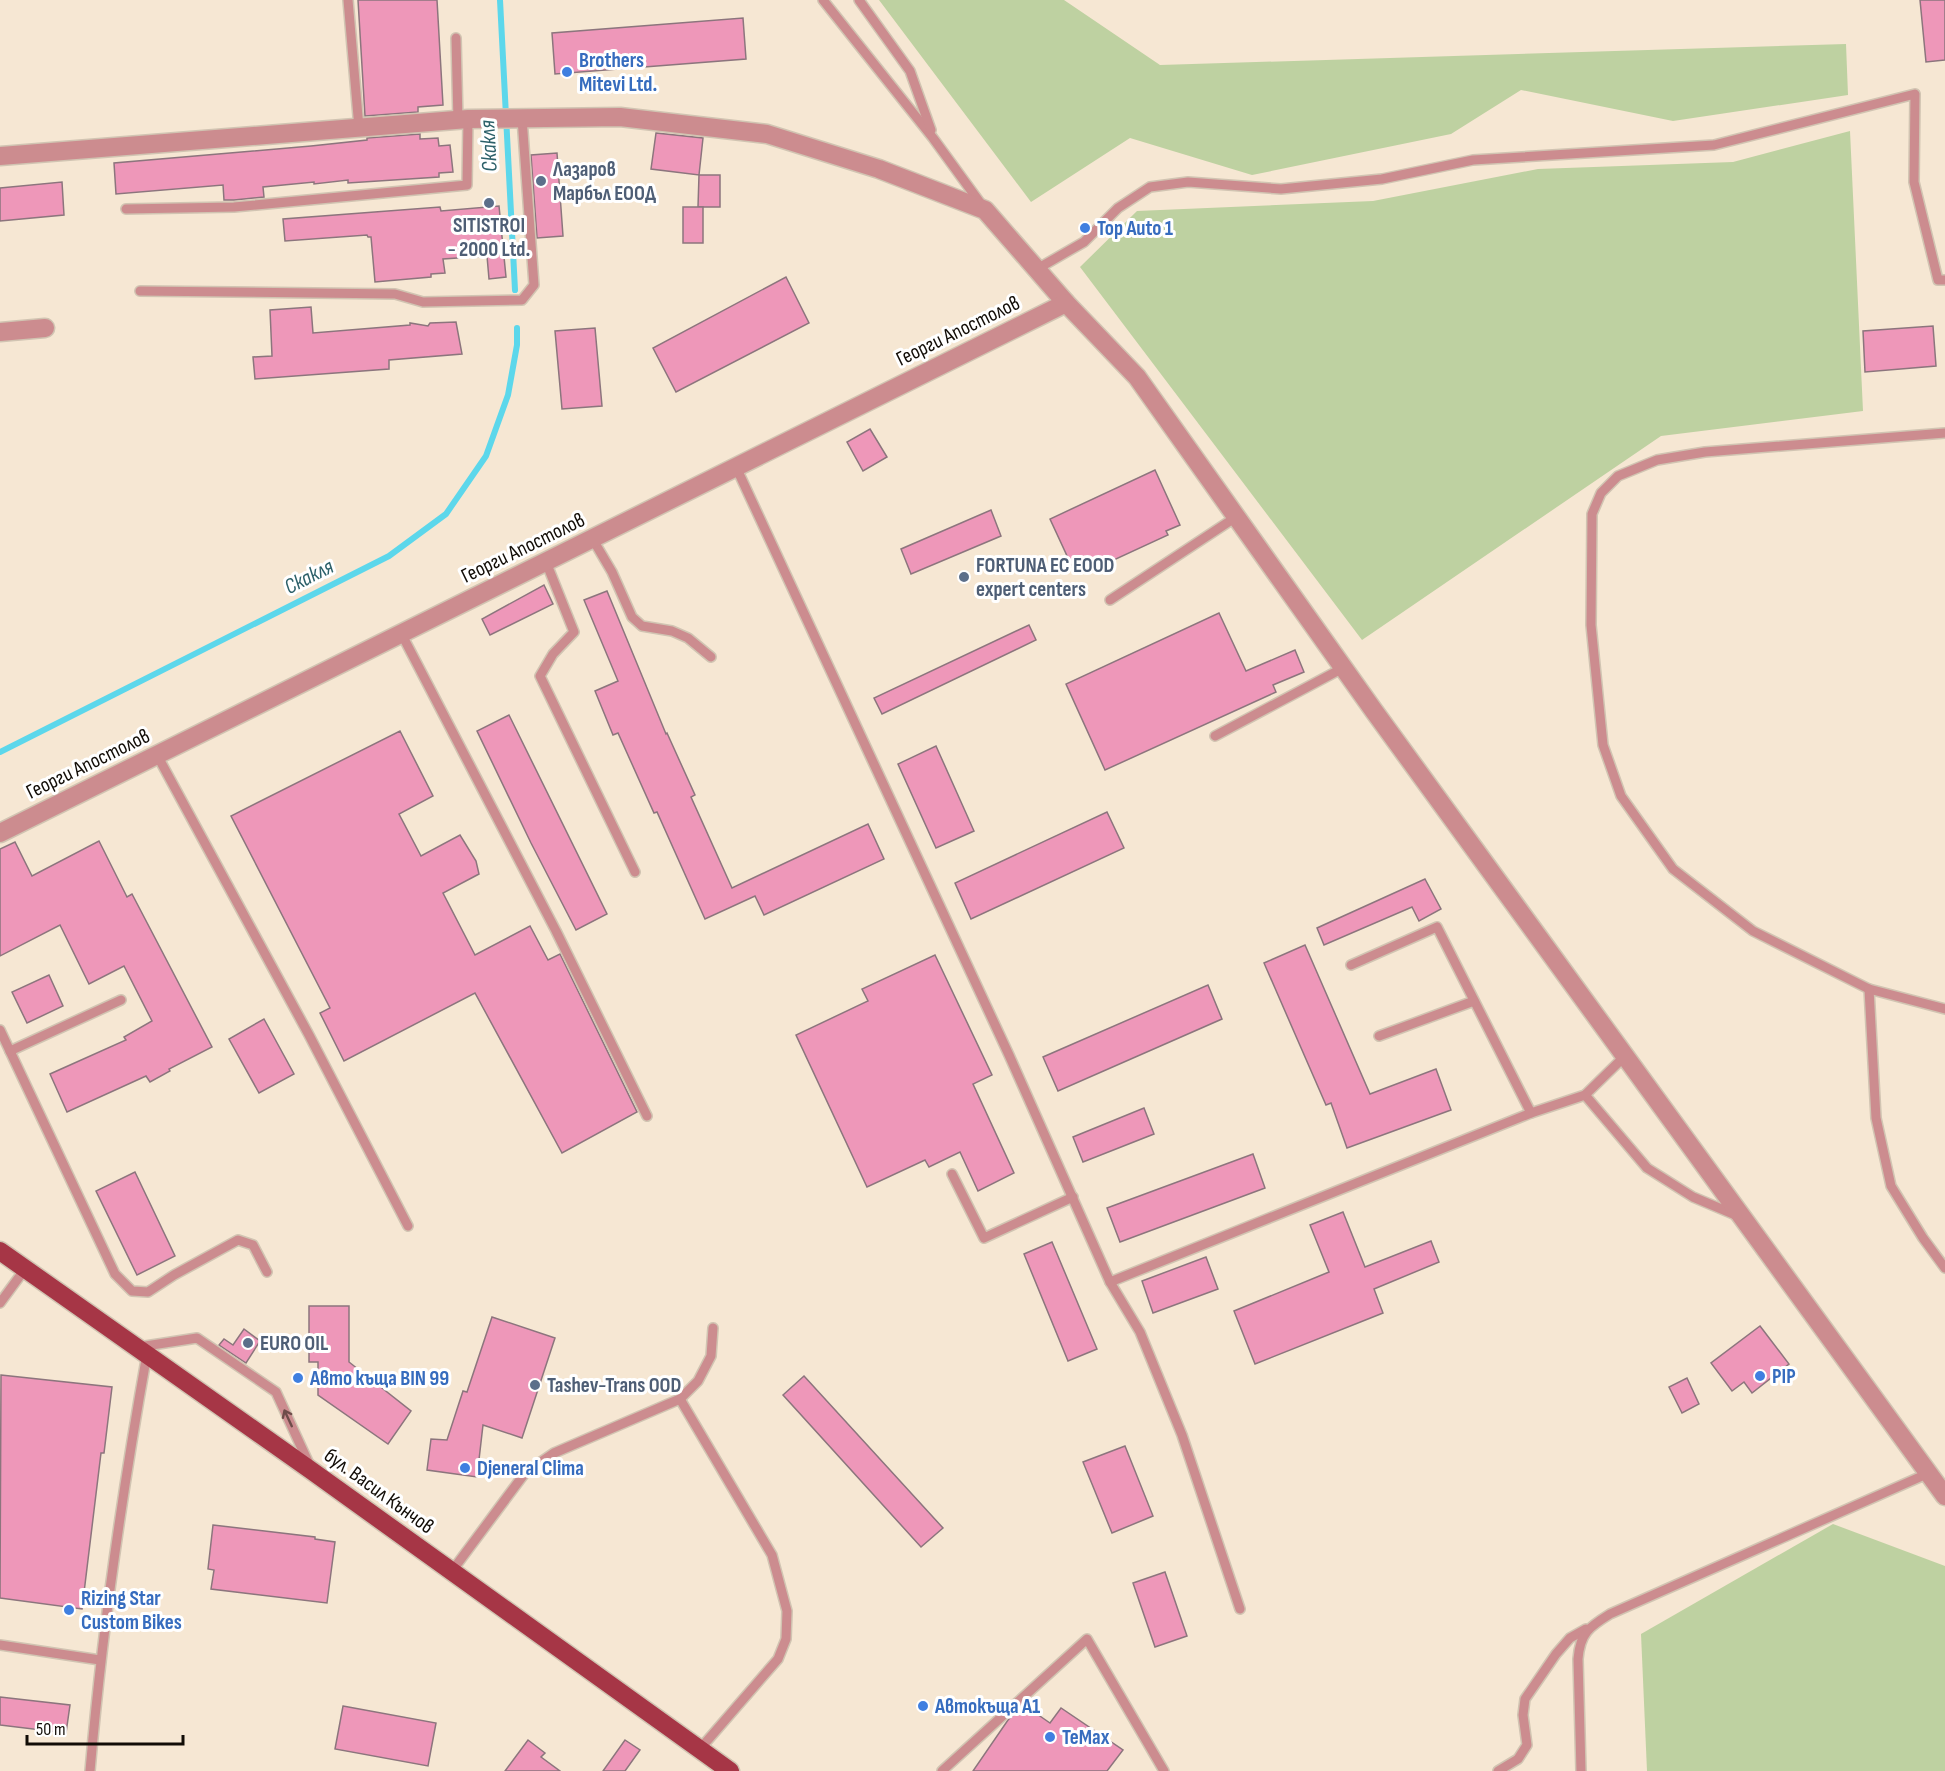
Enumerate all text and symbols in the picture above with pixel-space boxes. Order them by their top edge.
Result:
place label: Brothers Mitevi Ltd. [579,48,657,97]
marker: Brothers Mitevi Ltd. [560,65,574,79]
water label: Скакля [474,119,504,173]
place label: Лазаров Марбъл ЕООД [552,157,656,206]
marker: Лазаров Марбъл ЕООД [534,174,548,188]
marker: SITISTROI - 2000 Ltd. [482,196,496,210]
place label: SITISTROI - 2000 Ltd. [448,213,530,262]
place label: Top Auto 1 [1097,216,1173,241]
marker: Top Auto 1 [1078,221,1092,235]
street label: Георги Апостолов [892,290,1024,372]
street label: Георги Апостолов [457,507,589,589]
water label: Скакля [280,553,339,601]
place label: FORTUNA EC EOOD expert centers [976,553,1115,602]
marker: FORTUNA EC EOOD expert centers [957,570,971,584]
street label: Георги Апостолов [22,723,154,805]
place label: EURO OIL [260,1331,328,1356]
marker: EURO OIL [241,1336,255,1350]
place label: PIP [1772,1364,1796,1389]
place label: Авто къща BIN 99 [309,1366,449,1391]
marker: PIP [1753,1369,1767,1383]
marker: Авто къща BIN 99 [291,1371,305,1385]
place label: Tashev-Trans OOD [547,1373,682,1398]
marker: Tashev-Trans OOD [528,1378,542,1392]
one-way arrow [281,1409,293,1427]
street label: бул. Васил Кънчов [319,1443,439,1539]
place label: Djeneral Clima [477,1456,584,1481]
marker: Djeneral Clima [458,1461,472,1475]
place label: Rizing Star Custom Bikes [81,1586,182,1635]
marker: Rizing Star Custom Bikes [62,1603,76,1617]
place label: Автокъща А1 [934,1694,1040,1719]
marker: Автокъща А1 [916,1699,930,1713]
scale bar [27,1708,183,1746]
text: 50 m [36,1719,66,1740]
place label: TeMax [1062,1725,1110,1750]
marker: TeMax [1043,1730,1057,1744]

